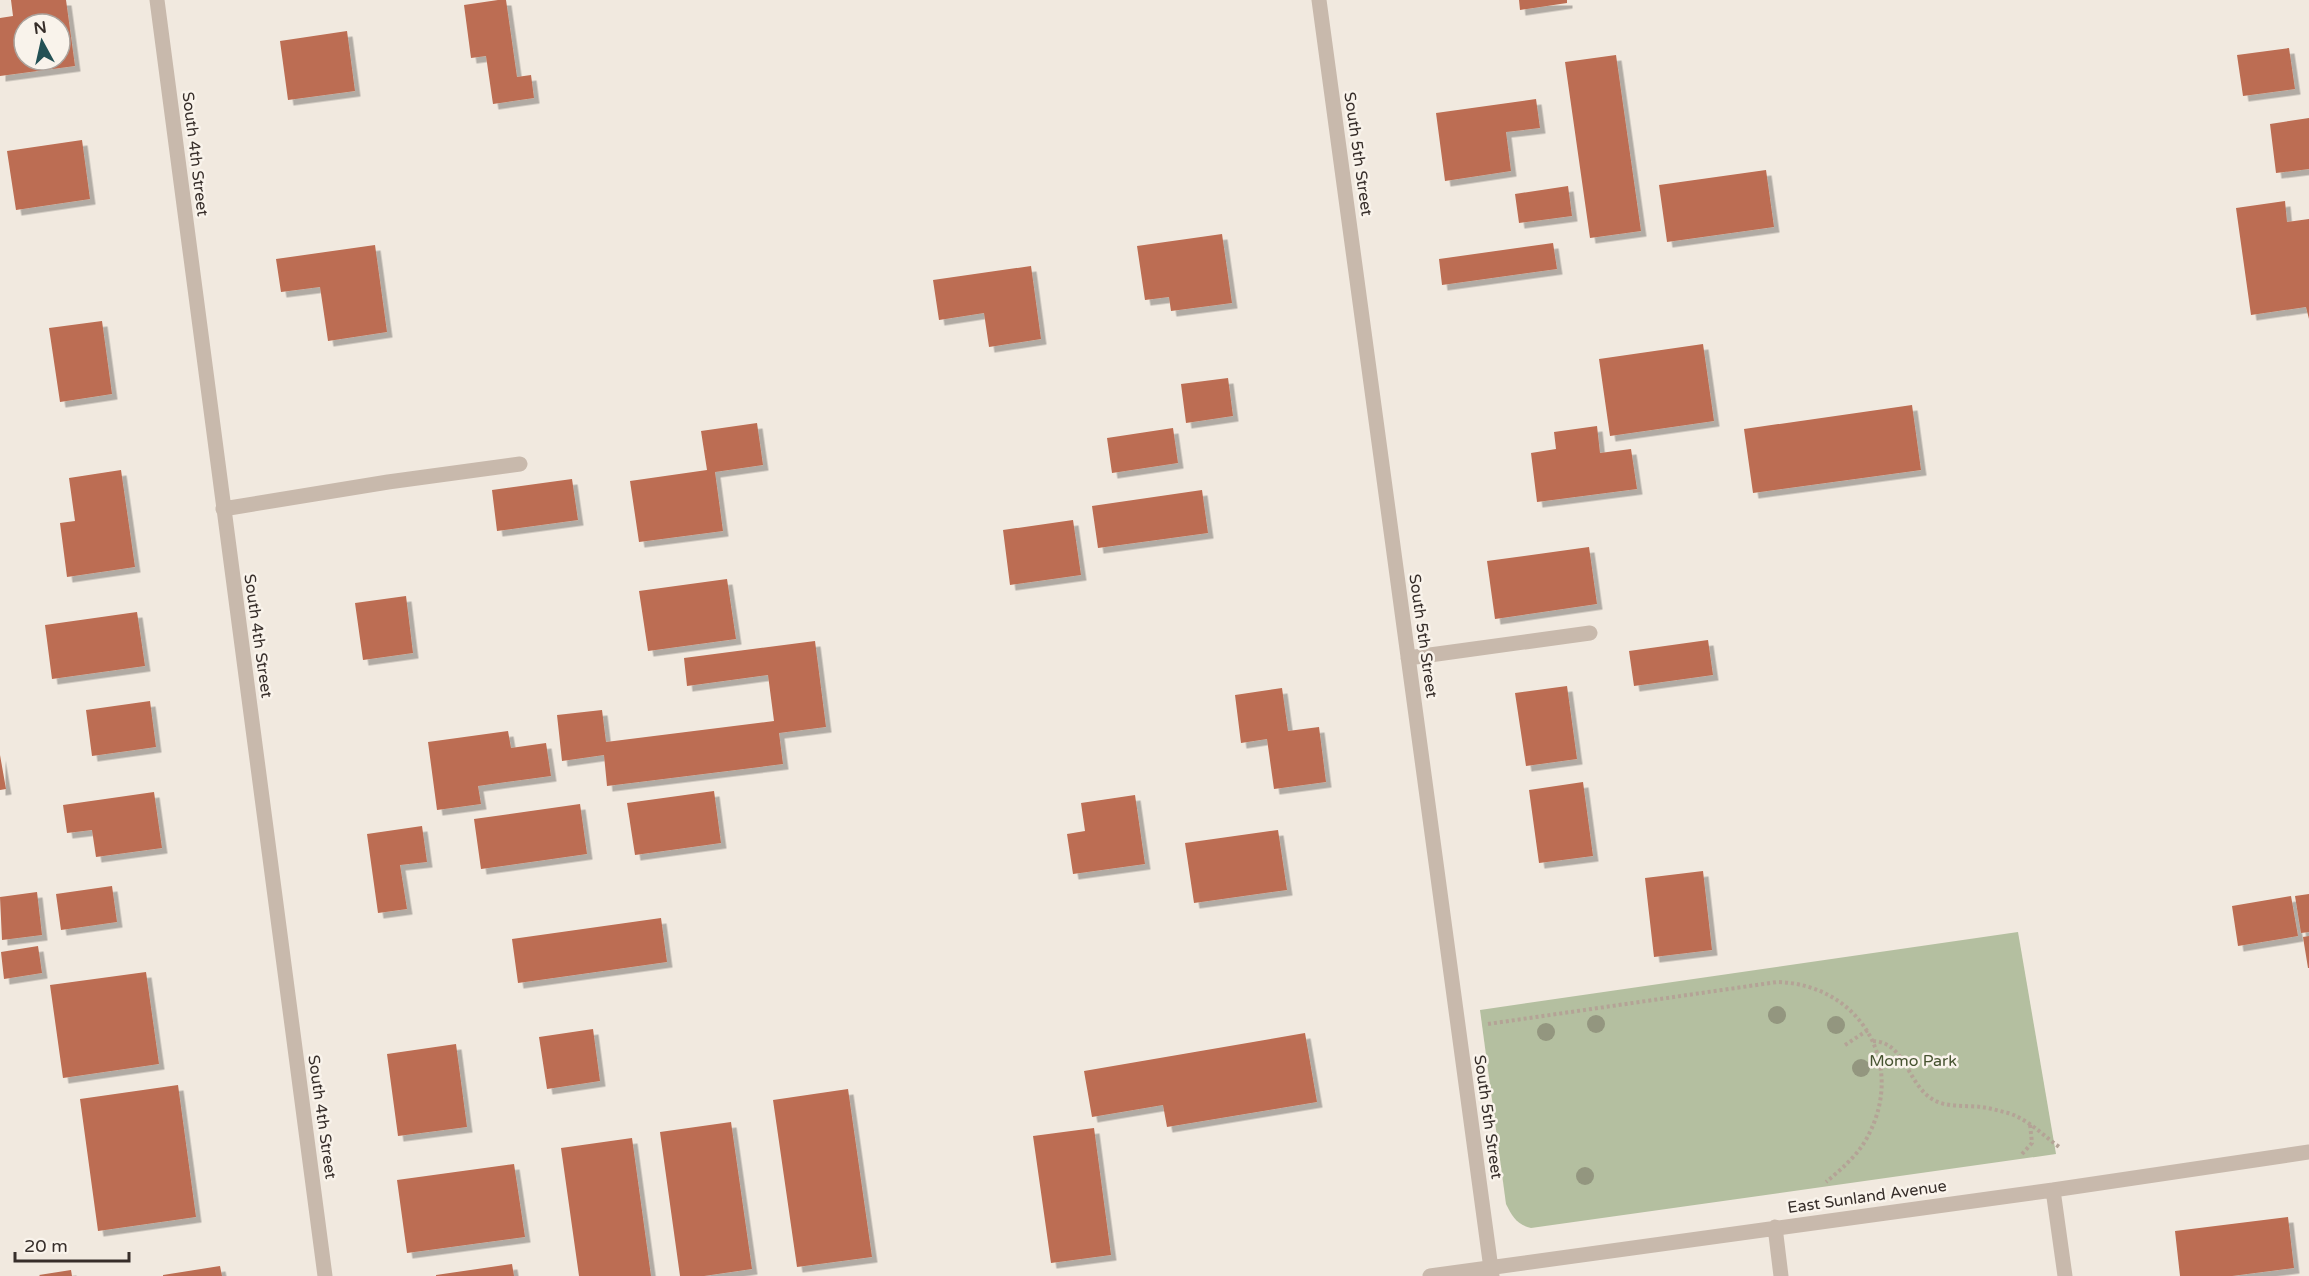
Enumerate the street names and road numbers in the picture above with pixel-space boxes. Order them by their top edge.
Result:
street label: South 4th Street [177,91,213,217]
street label: South 5th Street [1339,91,1377,217]
street label: South 4th Street [239,573,277,699]
street label: South 5th Street [1404,573,1442,699]
street label: South 4th Street [303,1054,341,1180]
street label: South 5th Street [1469,1054,1507,1180]
street label: East Sunland Avenue [1786,1176,1948,1218]

